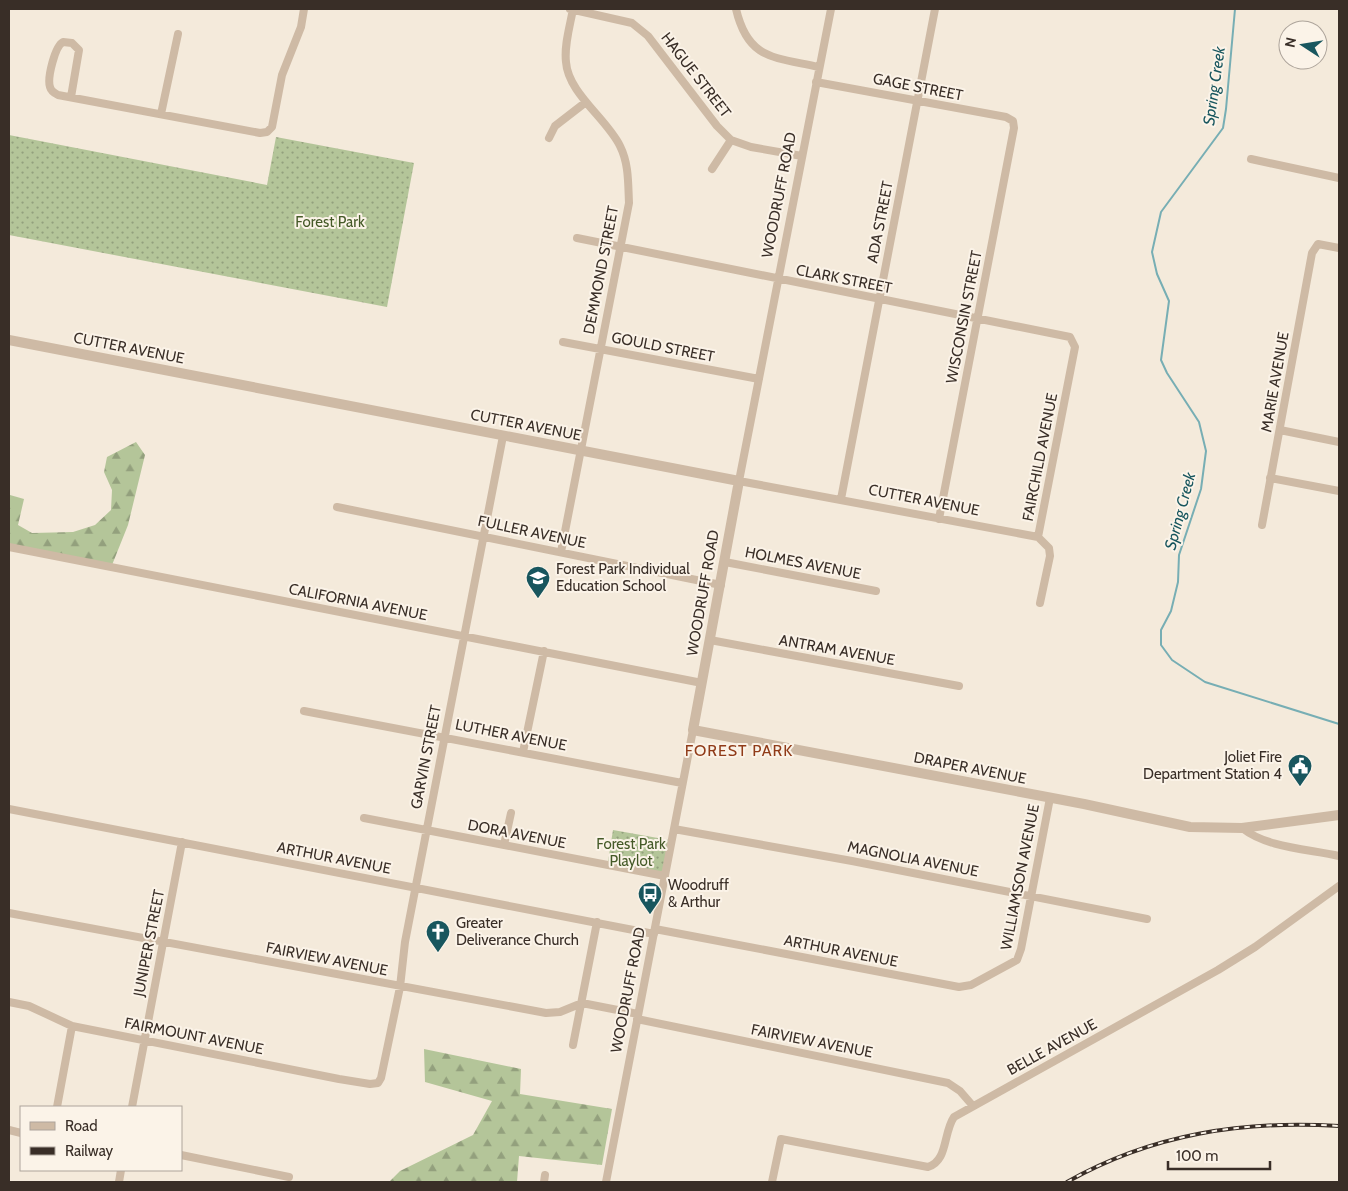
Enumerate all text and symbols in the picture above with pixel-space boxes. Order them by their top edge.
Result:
north arrow [1278,20,1328,70]
street label: HAGUE STREET [657,29,735,121]
text: N [1280,36,1300,49]
water label: Spring Creek [1199,44,1229,127]
street label: GAGE STREET [871,69,965,105]
street label: WOODRUFF ROAD [758,131,800,259]
street label: ADA STREET [863,180,897,264]
street label: DEMMOND STREET [580,204,622,336]
park label: Forest Park [295,213,365,231]
street label: WISCONSIN STREET [942,249,986,385]
street label: CLARK STREET [795,261,893,297]
street label: CUTTER AVENUE [72,328,186,368]
street label: GOULD STREET [610,328,716,366]
street label: MARIE AVENUE [1257,330,1293,434]
street label: FAIRCHILD AVENUE [1019,391,1061,523]
street label: CUTTER AVENUE [469,405,583,445]
water label: Spring Creek [1161,469,1200,552]
street label: CUTTER AVENUE [867,480,981,520]
street label: FULLER AVENUE [476,512,588,552]
street label: WOODRUFF ROAD [683,528,723,657]
street label: HOLMES AVENUE [743,543,863,583]
place label: Forest Park Individual Education School [556,560,690,595]
school or university icon: Forest Park Individual Education School [525,565,551,599]
street label: CALIFORNIA AVENUE [287,580,429,624]
street label: ANTRAM AVENUE [778,631,896,669]
street label: GARVIN STREET [407,703,445,811]
street label: LUTHER AVENUE [454,715,568,755]
district label: FOREST PARK [685,741,793,760]
street label: DRAPER AVENUE [912,748,1028,788]
place label: Joliet Fire Department Station 4 [1143,748,1282,783]
public building icon: Joliet Fire Department Station 4 [1287,753,1313,787]
street label: WILLIAMSON AVENUE [997,803,1043,951]
street label: DORA AVENUE [466,816,568,852]
park label: Forest Park Playlot [596,835,666,870]
street label: MAGNOLIA AVENUE [846,837,980,881]
street label: ARTHUR AVENUE [276,838,392,878]
place label: Woodruff & Arthur [668,876,729,911]
bus stop icon: Woodruff & Arthur [637,881,663,915]
street label: JUNIPER STREET [130,888,168,999]
place label: Greater Deliverance Church [456,914,579,949]
church icon: Greater Deliverance Church [425,919,451,953]
street label: WOODRUFF ROAD [607,926,649,1054]
street label: ARTHUR AVENUE [783,931,899,971]
street label: FAIRVIEW AVENUE [265,938,389,980]
street label: FAIRMOUNT AVENUE [123,1014,265,1058]
street label: BELLE AVENUE [1004,1015,1100,1079]
street label: FAIRVIEW AVENUE [750,1020,874,1062]
legend [20,1106,182,1171]
text: Road [65,1117,98,1135]
scale bar [1168,1138,1270,1170]
text: Railway [65,1142,114,1160]
text: 100 m [1176,1147,1218,1165]

